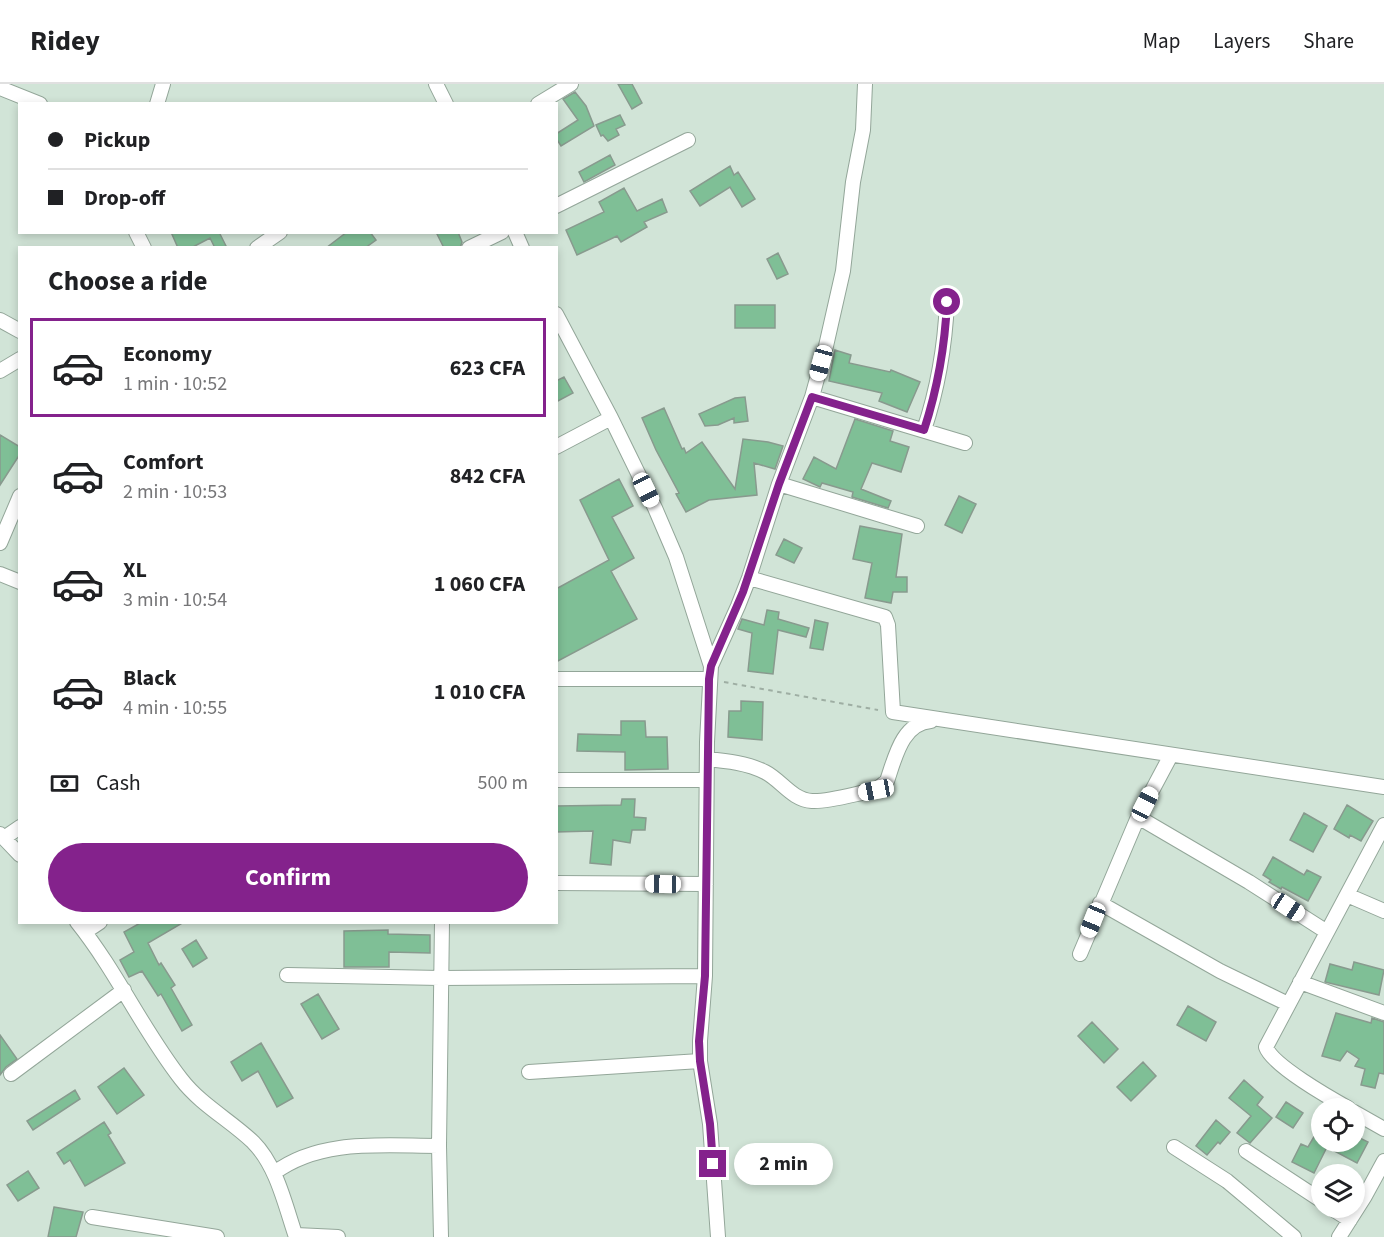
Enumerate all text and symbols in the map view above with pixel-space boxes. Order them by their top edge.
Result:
text: Ridey [30,21,100,61]
text: Map [1143,26,1180,56]
text: Layers [1213,26,1270,56]
text: Share [1303,26,1354,56]
text: Pickup [84,124,150,156]
text: Drop-off [84,182,165,214]
text: Choose a ride [48,262,208,301]
route start [933,288,960,315]
text: Economy [123,338,212,370]
icon: car [51,341,105,395]
car [808,343,834,383]
text: 623 CFA [450,352,525,384]
text: 1 min · 10:52 [123,370,227,398]
text: Comfort [123,446,204,478]
icon: car [51,449,105,503]
text: 842 CFA [450,460,525,492]
car [630,470,662,510]
text: 2 min · 10:53 [123,478,227,506]
text: XL [123,554,147,586]
icon: car [51,557,105,611]
text: 1 060 CFA [434,568,525,600]
text: 3 min · 10:54 [123,586,227,614]
text: Black [123,662,177,694]
icon: car [51,665,105,719]
text: 1 010 CFA [434,676,525,708]
text: 4 min · 10:55 [123,694,227,722]
icon: cash [48,767,81,800]
text: Cash [96,767,141,799]
text: 500 m [478,769,528,797]
car [857,778,895,802]
car [1129,784,1161,824]
button: Confirm [48,843,528,912]
car [645,875,681,893]
car [1268,890,1308,924]
car [1078,900,1108,940]
map controls [1311,1098,1365,1218]
button: locate [1311,1098,1365,1152]
callout: 2 min [734,1143,833,1185]
route end [699,1150,726,1177]
text: 2 min [759,1150,808,1178]
button: layers [1311,1164,1365,1218]

